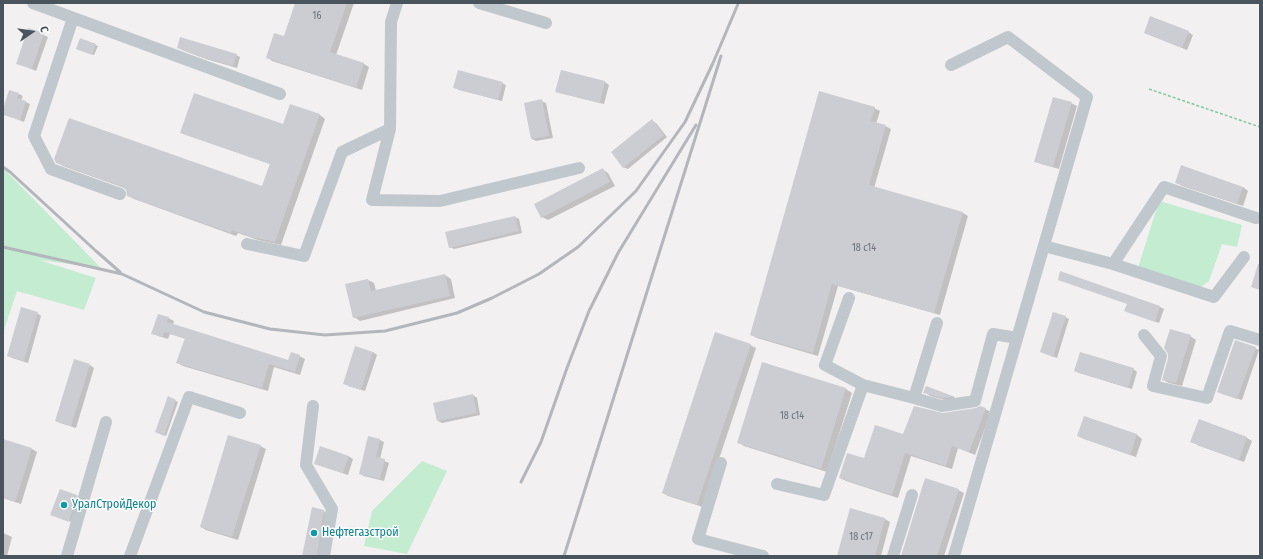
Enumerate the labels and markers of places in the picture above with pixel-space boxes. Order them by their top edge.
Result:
place label: УралСтройДекор [72,498,156,512]
marker: УралСтройДекор [59,500,69,510]
place label: Нефтегазстрой [322,526,399,540]
marker: Нефтегазстрой [309,528,319,538]

